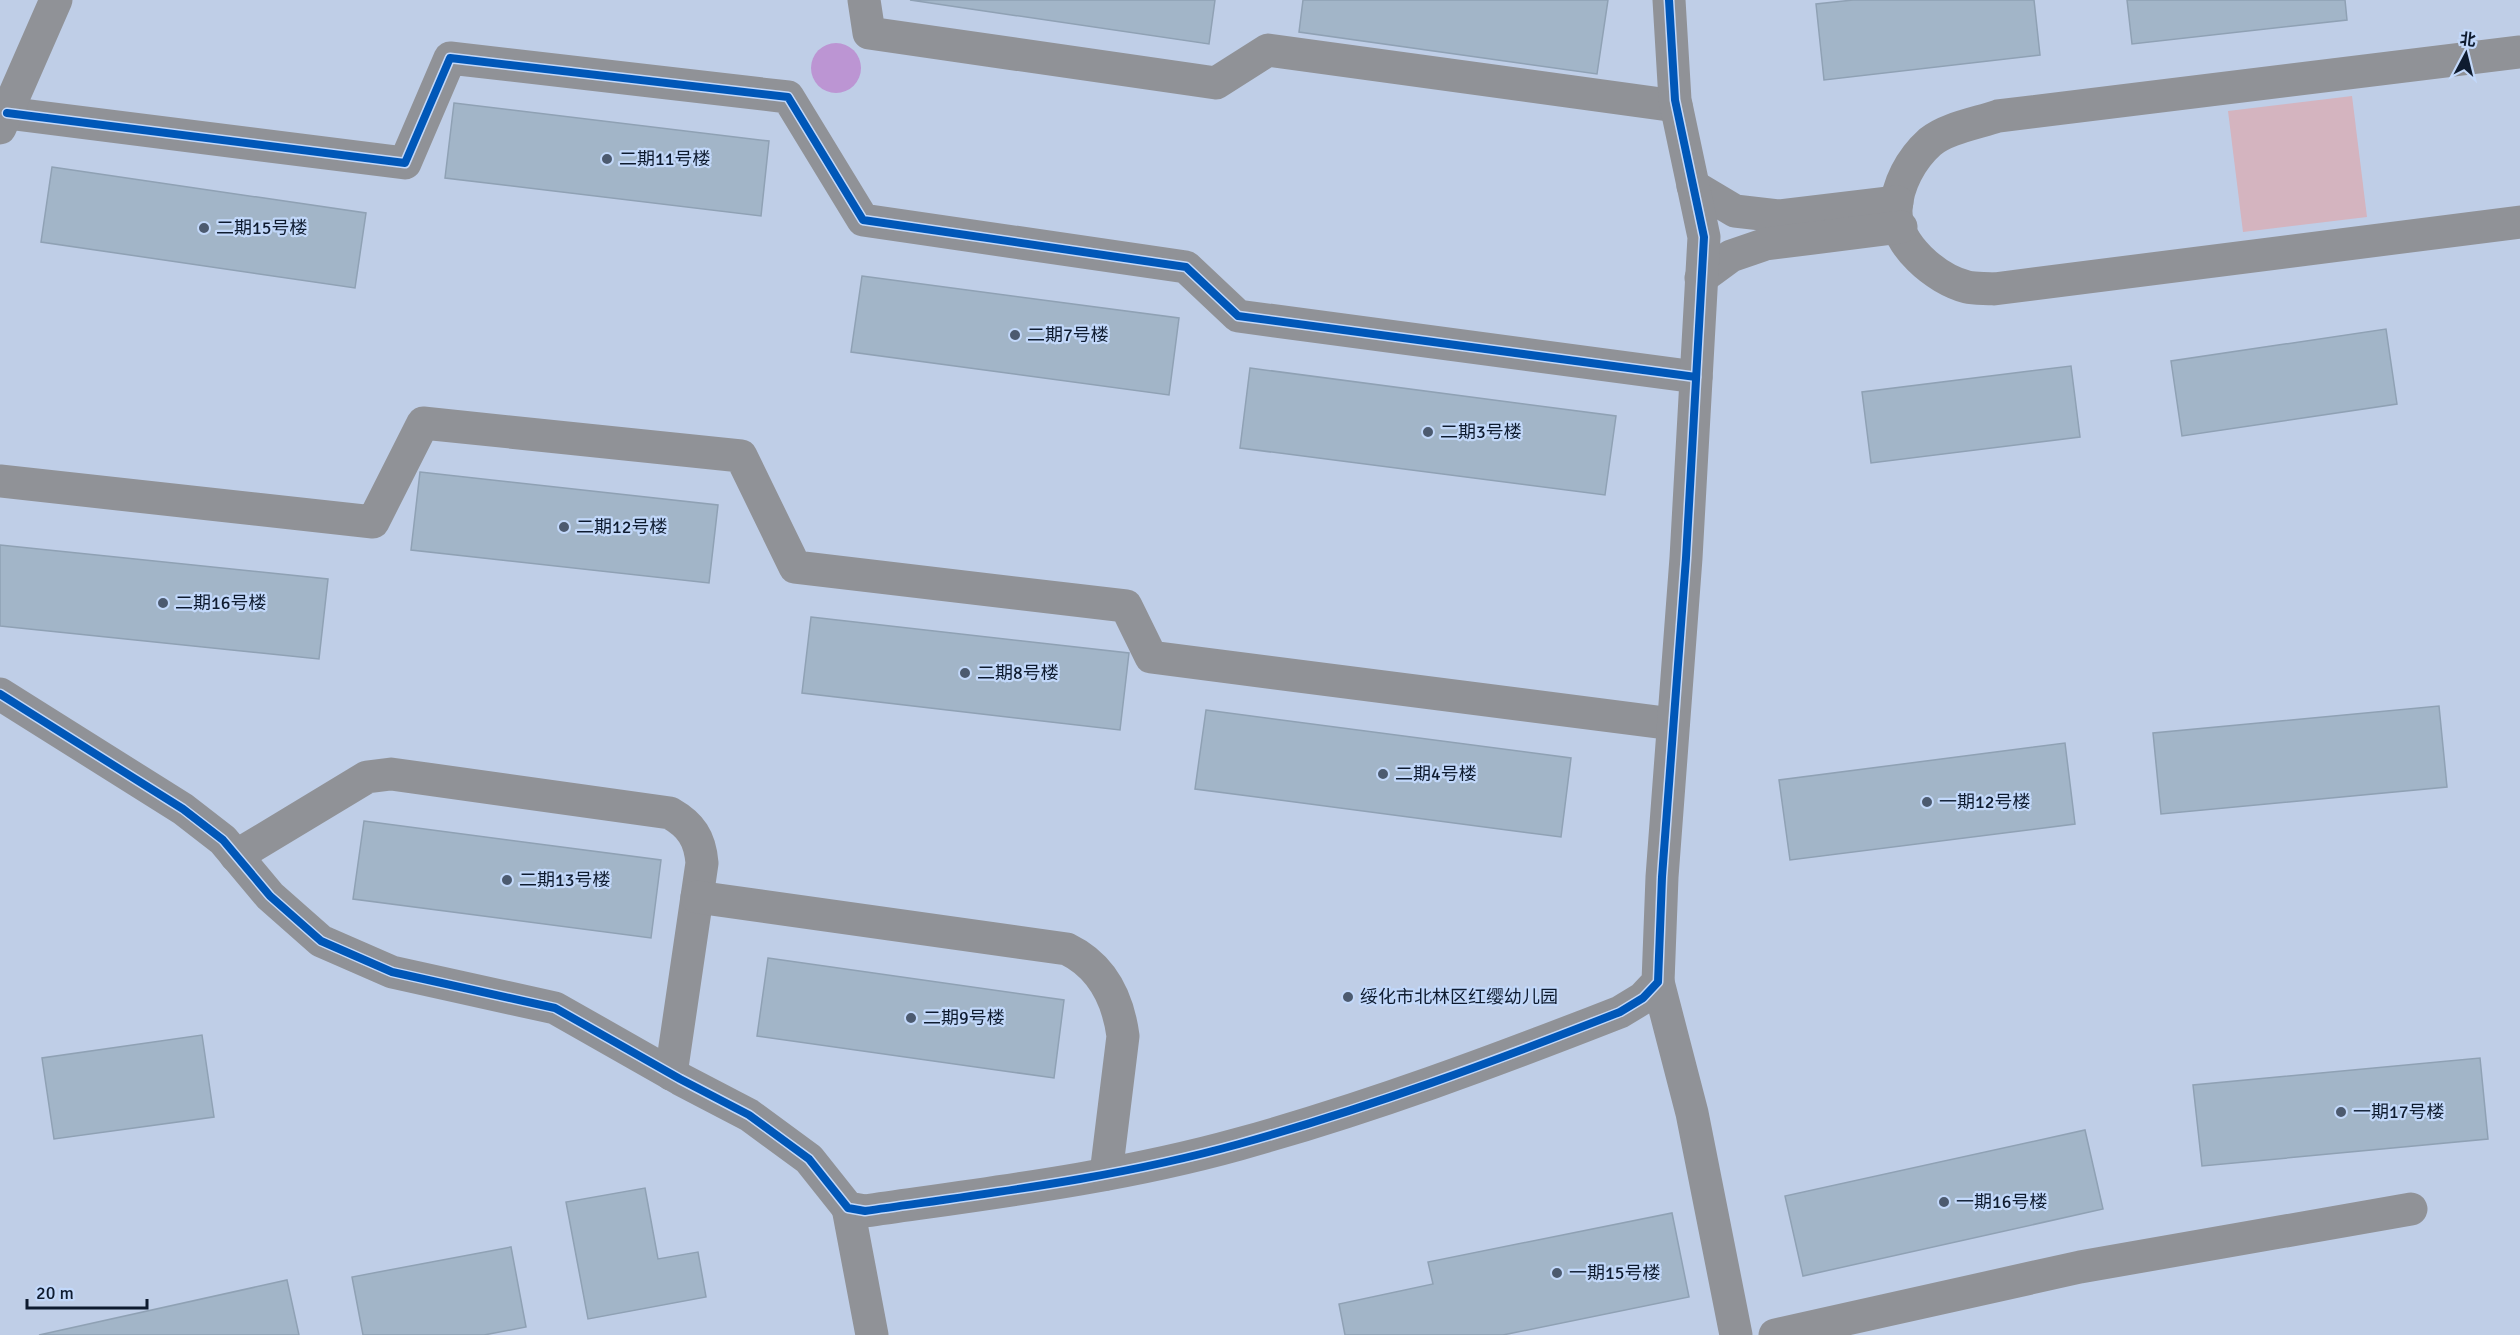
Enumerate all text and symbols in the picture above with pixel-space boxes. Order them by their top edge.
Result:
north arrow [2436,24,2496,84]
text: 北 [2459,29,2477,51]
place label: 二期11号楼 [619,148,710,170]
marker: 二期11号楼 [600,152,614,166]
place label: 二期15号楼 [216,217,307,239]
marker: 二期15号楼 [197,221,211,235]
place label: 二期7号楼 [1027,324,1109,346]
marker: 二期7号楼 [1008,328,1022,342]
place label: 二期3号楼 [1440,421,1522,443]
marker: 二期3号楼 [1421,425,1435,439]
place label: 二期12号楼 [576,516,667,538]
marker: 二期12号楼 [557,520,571,534]
place label: 二期16号楼 [175,592,266,614]
marker: 二期16号楼 [156,596,170,610]
place label: 二期8号楼 [977,662,1059,684]
marker: 二期8号楼 [958,666,972,680]
place label: 二期4号楼 [1395,763,1477,785]
marker: 二期4号楼 [1376,767,1390,781]
place label: 一期12号楼 [1939,791,2030,813]
marker: 一期12号楼 [1920,795,1934,809]
place label: 二期13号楼 [519,869,610,891]
marker: 二期13号楼 [500,873,514,887]
place label: 绥化市北林区红缨幼儿园 [1360,986,1558,1008]
marker: 绥化市北林区红缨幼儿园 [1341,990,1355,1004]
place label: 二期9号楼 [923,1007,1005,1029]
marker: 二期9号楼 [904,1011,918,1025]
place label: 一期17号楼 [2353,1101,2444,1123]
marker: 一期17号楼 [2334,1105,2348,1119]
place label: 一期16号楼 [1956,1191,2047,1213]
marker: 一期16号楼 [1937,1195,1951,1209]
place label: 一期15号楼 [1569,1262,1660,1284]
marker: 一期15号楼 [1550,1266,1564,1280]
scale bar [27,1272,147,1310]
text: 20 m [36,1282,74,1304]

